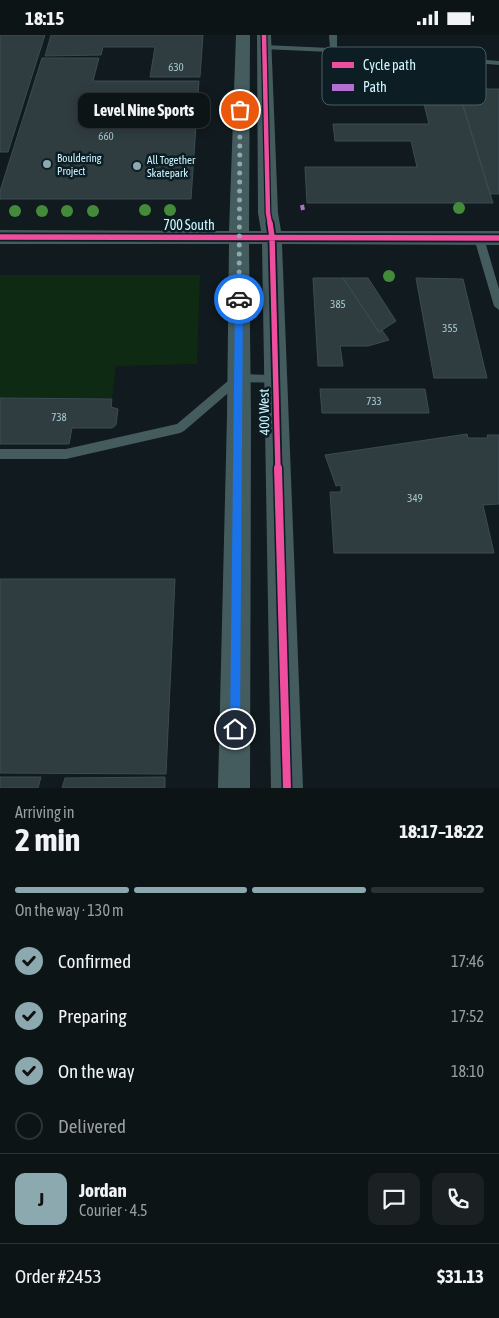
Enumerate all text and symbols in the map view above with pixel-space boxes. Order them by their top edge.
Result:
text: 18:15 [25,7,64,29]
legend [322,47,486,105]
text: Cycle path [363,57,416,73]
house number: 630 [168,61,184,73]
text: Path [363,79,387,95]
pin [219,89,261,131]
callout: Level Nine Sports [78,93,210,127]
icon: bag [226,96,254,124]
text: Level Nine Sports [94,101,194,119]
house number: 660 [98,130,114,142]
place label: Bouldering Project [57,152,102,177]
place label: All Together Skatepark [147,154,196,179]
marker: Bouldering Project [41,158,53,170]
marker: All Together Skatepark [131,160,143,172]
street label: 700 South [163,217,215,233]
courier [214,274,264,324]
icon: car [225,285,253,313]
house number: 385 [330,298,346,310]
house number: 355 [442,322,458,334]
street label: 400 West [256,389,272,435]
house number: 733 [366,395,382,407]
house number: 738 [51,411,67,423]
house number: 349 [407,492,423,504]
pin [214,708,256,750]
icon: home [221,715,249,743]
text: Arriving in [15,803,75,821]
text: 18:17–18:22 [399,820,484,842]
text: 2 min [15,821,80,858]
text: On the way · 130 m [15,901,124,919]
icon: check [15,947,43,975]
text: Confirmed [58,950,131,972]
text: 17:46 [451,952,484,970]
icon: check [15,1002,43,1030]
text: Preparing [58,1005,127,1027]
text: 17:52 [451,1007,484,1025]
icon: check [15,1057,43,1085]
text: On the way [58,1060,135,1082]
text: 18:10 [451,1062,484,1080]
text: Delivered [58,1115,126,1137]
button: chat [368,1173,420,1225]
button: phone [432,1173,484,1225]
text: Jordan [79,1179,127,1201]
text: J [38,1188,44,1210]
text: Courier · 4.5 [79,1201,148,1219]
text: Order #2453 [15,1265,102,1287]
text: $31.13 [437,1265,484,1287]

